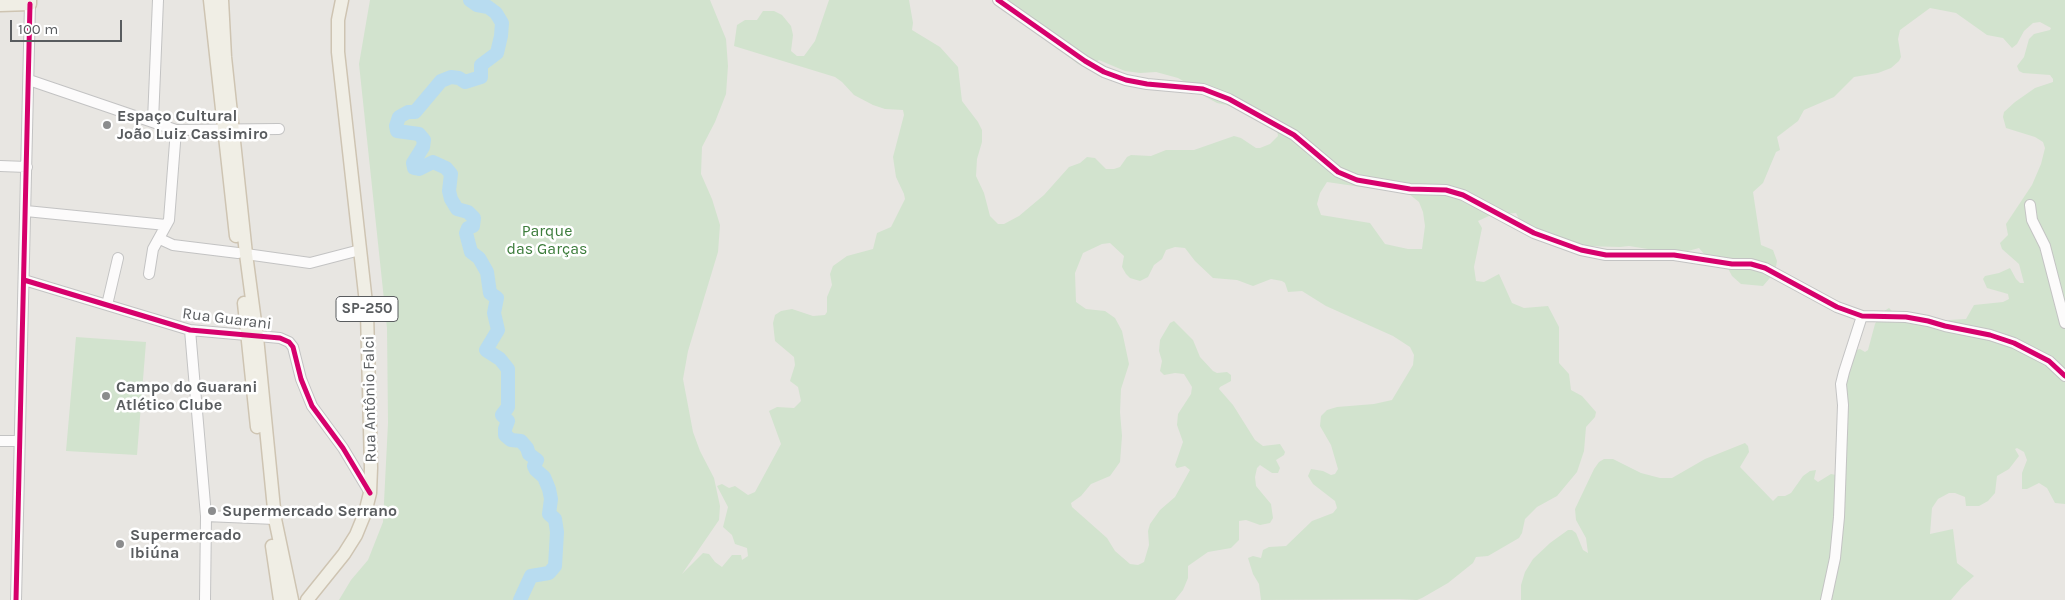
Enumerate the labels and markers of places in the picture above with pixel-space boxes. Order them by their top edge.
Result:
place label: Espaço Cultural João Luiz Cassimiro [117,106,268,144]
marker: Espaço Cultural João Luiz Cassimiro [101,119,113,131]
place label: Campo do Guarani Atlético Clube [116,377,258,415]
marker: Campo do Guarani Atlético Clube [100,390,112,402]
place label: Supermercado Serrano [222,501,397,521]
marker: Supermercado Serrano [206,505,218,517]
place label: Supermercado Ibiúna [130,525,241,563]
marker: Supermercado Ibiúna [114,538,126,550]

